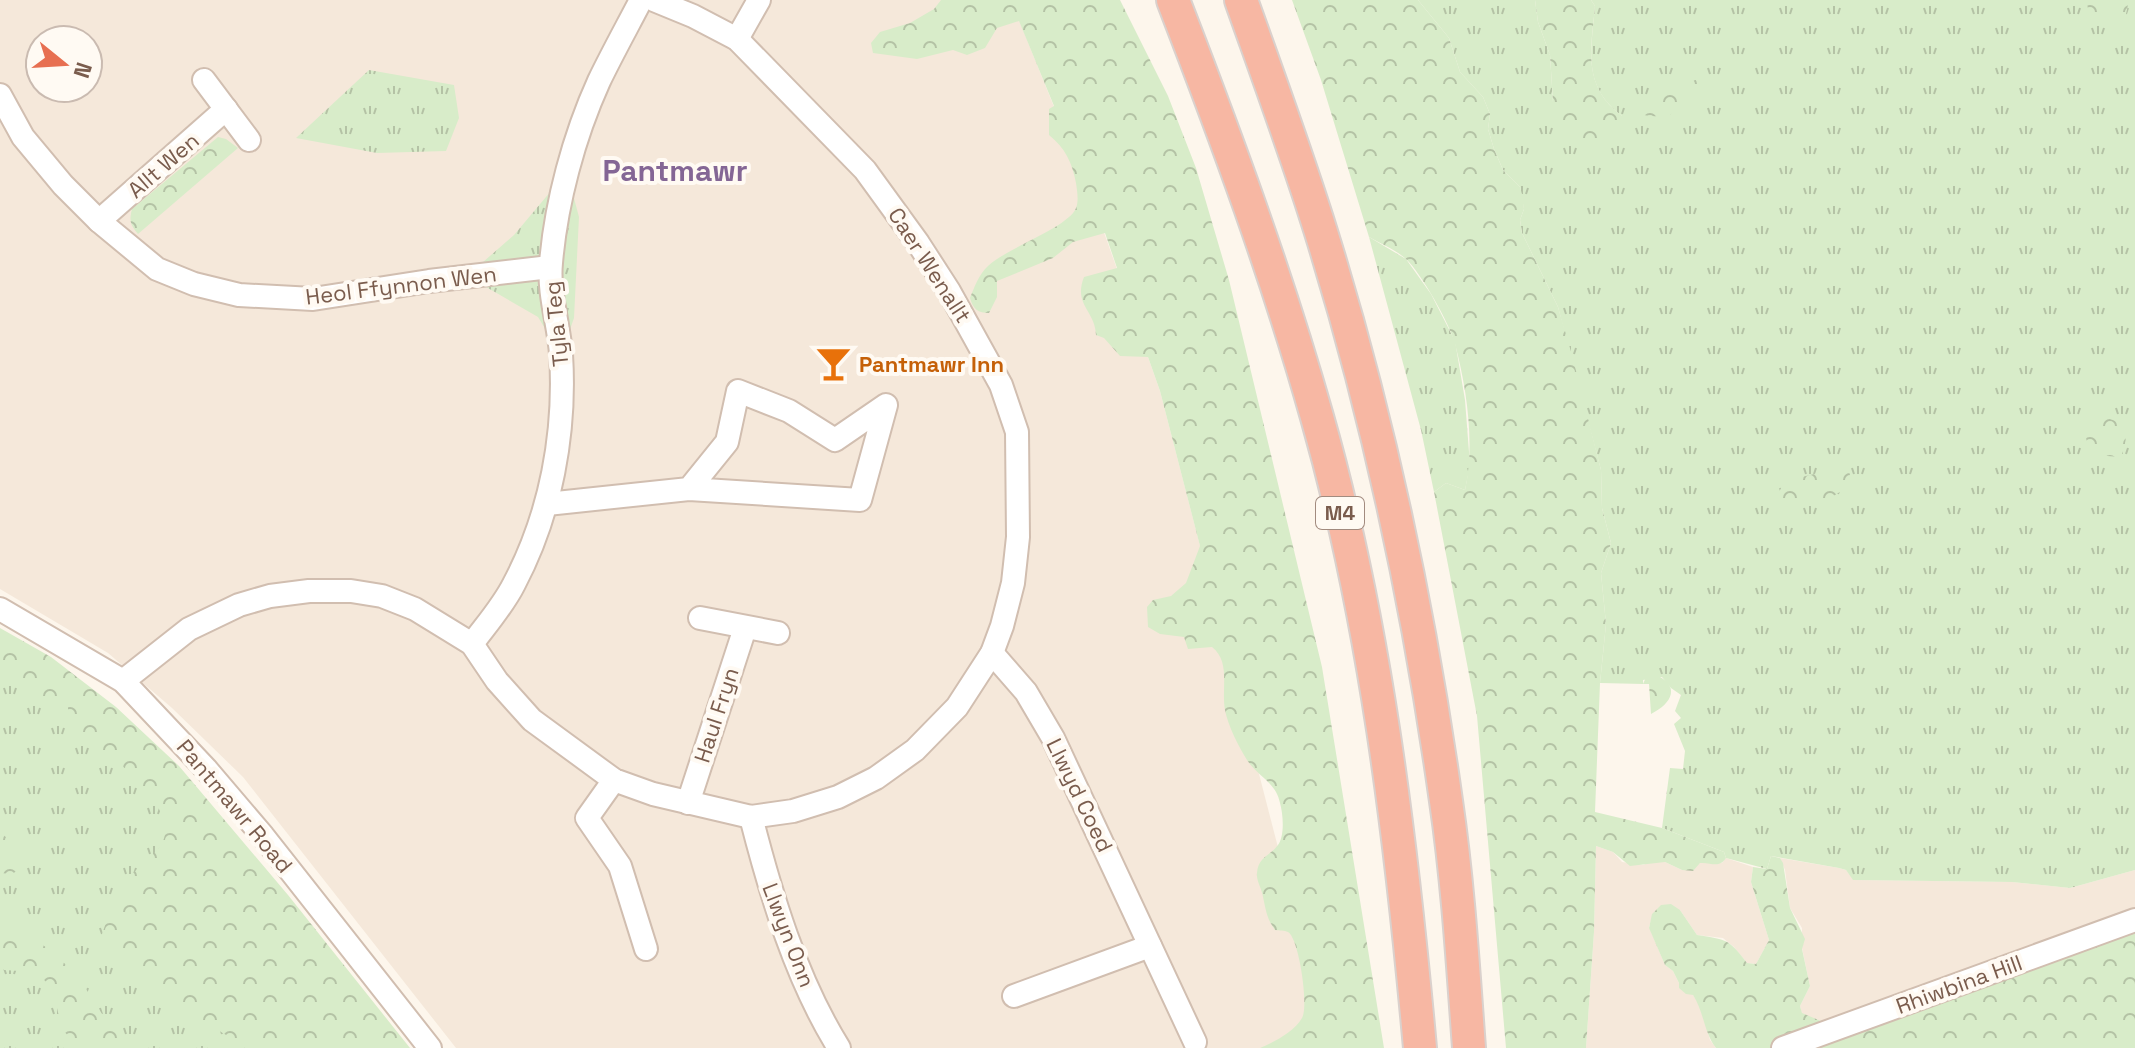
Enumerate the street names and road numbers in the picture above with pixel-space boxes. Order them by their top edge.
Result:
street label: Allt Wen [121,126,205,204]
street label: Caer Wenallt [882,202,978,328]
street label: Heol Ffynnon Wen [304,259,498,311]
street label: Tyla Teg [538,280,574,368]
road number: M4 [1316,497,1364,529]
street label: Haul Fryn [687,664,745,766]
street label: Pantmawr Road [171,733,299,879]
street label: Llwyd Coed [1040,733,1120,857]
street label: Llwyn Onn [756,879,822,991]
street label: Rhiwbina Hill [1892,948,2026,1020]

